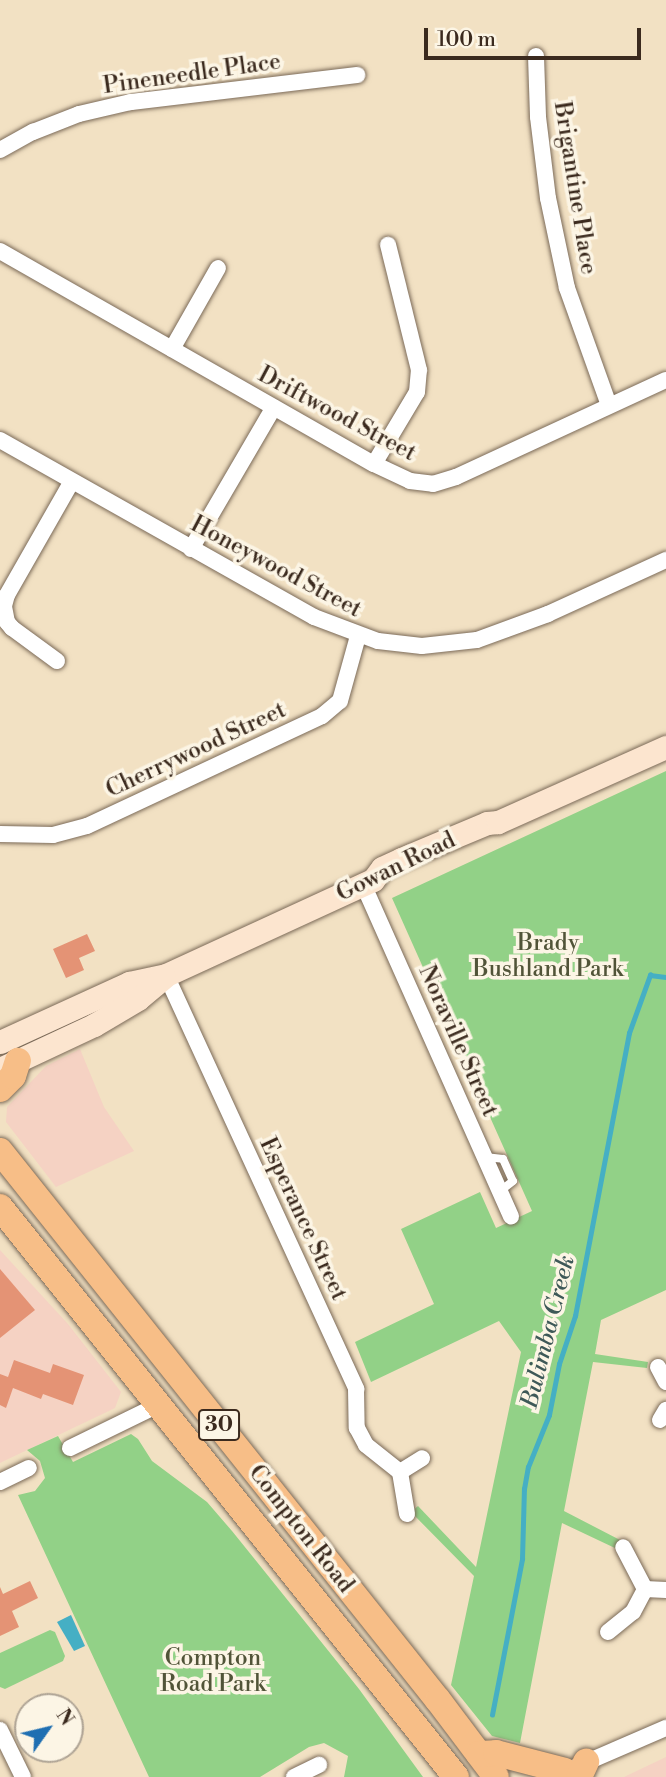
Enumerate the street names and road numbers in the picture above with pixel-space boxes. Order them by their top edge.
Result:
street label: Pineneedle Place [101,48,283,100]
street label: Brigantine Place [548,100,602,276]
street label: Driftwood Street [253,361,421,467]
street label: Honeywood Street [186,510,366,624]
street label: Cherrywood Street [102,696,290,804]
street label: Gowan Road [332,826,460,908]
street label: Noraville Street [412,961,504,1121]
street label: Esperance Street [253,1133,353,1305]
road number: 30 [198,1408,240,1442]
street label: Compton Road [243,1460,359,1598]

